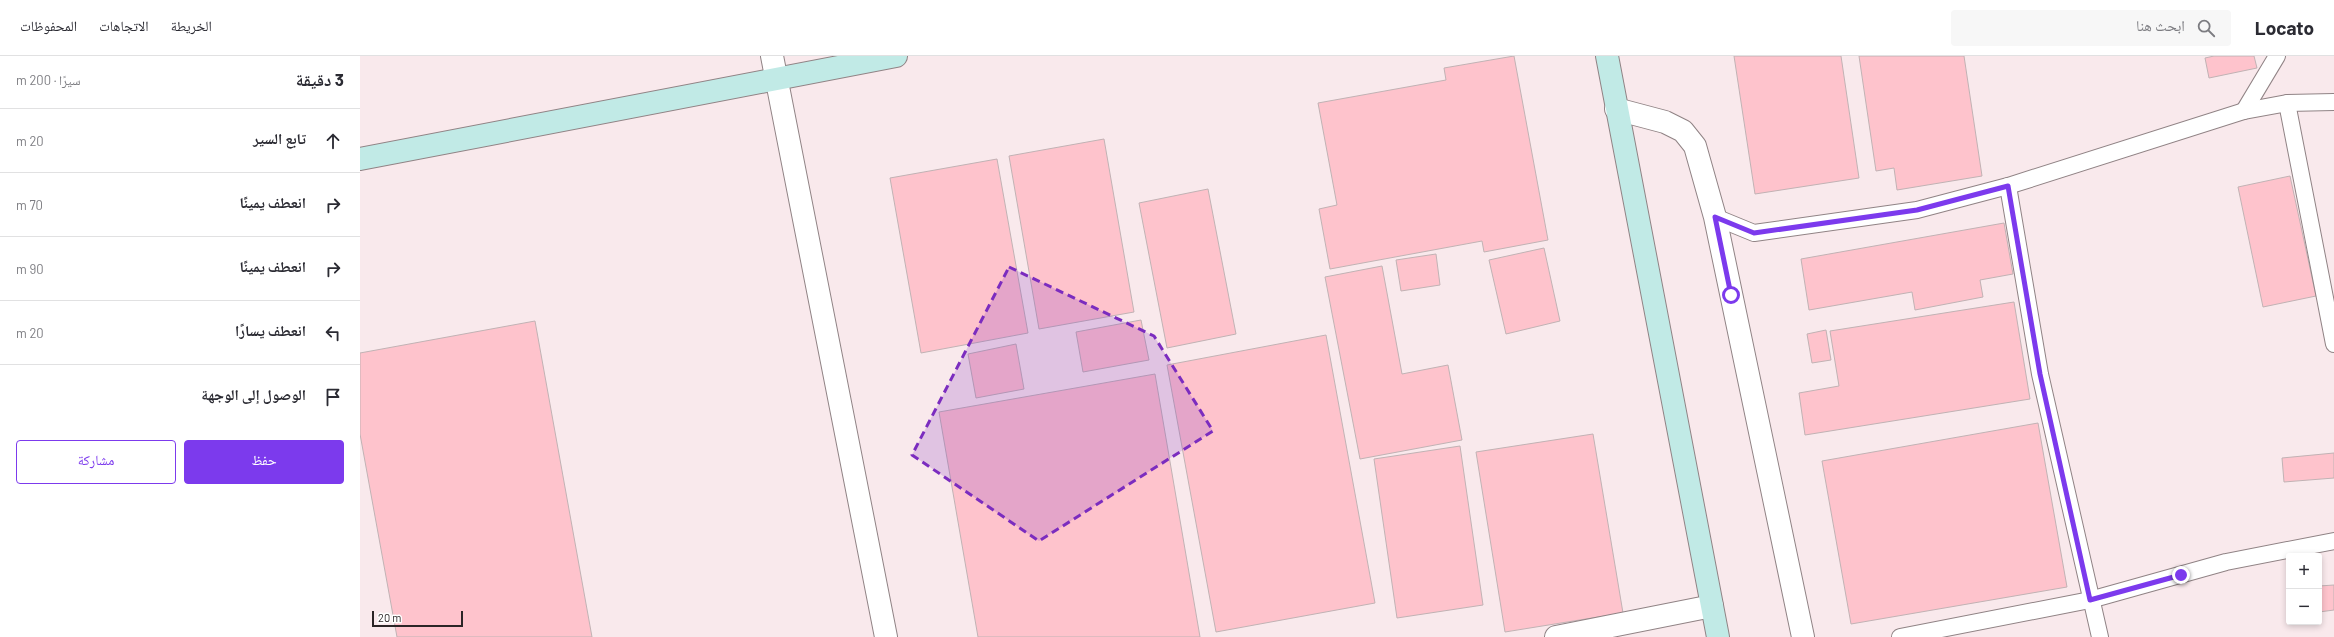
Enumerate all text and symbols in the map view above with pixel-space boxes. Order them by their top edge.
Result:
search box [1951,10,2231,46]
text: ابحث هنا [2136,16,2185,34]
text: Locato [2255,16,2314,39]
text: المحفوظات [20,17,77,34]
text: الاتجاهات [99,17,149,34]
text: الخريطة [171,17,212,34]
icon: search [2195,17,2217,39]
text: 3 دقيقة [296,69,344,89]
text: سيرًا · 200 m [16,72,81,88]
text: تابع السير [253,129,306,147]
icon: ahead [322,130,344,152]
text: 20 m [16,133,44,149]
text: انعطف يمينًا [239,193,306,211]
icon: right [322,194,344,216]
text: 70 m [16,197,43,213]
text: انعطف يمينًا [239,257,306,275]
icon: right [322,258,344,280]
text: 90 m [16,261,44,277]
route start [1722,286,1740,304]
text: انعطف يسارًا [235,321,306,339]
icon: left [322,322,344,344]
text: 20 m [16,325,44,341]
text: الوصول إلى الوجهة [201,385,306,403]
icon: arrive [322,386,344,408]
button: مشاركة [16,440,176,484]
button: حفظ [184,440,344,484]
map controls [2286,553,2322,625]
button: + [2286,553,2322,589]
route end [2172,566,2190,584]
button: − [2286,589,2322,625]
scale bar [372,609,463,628]
text: 20 m [378,611,401,624]

